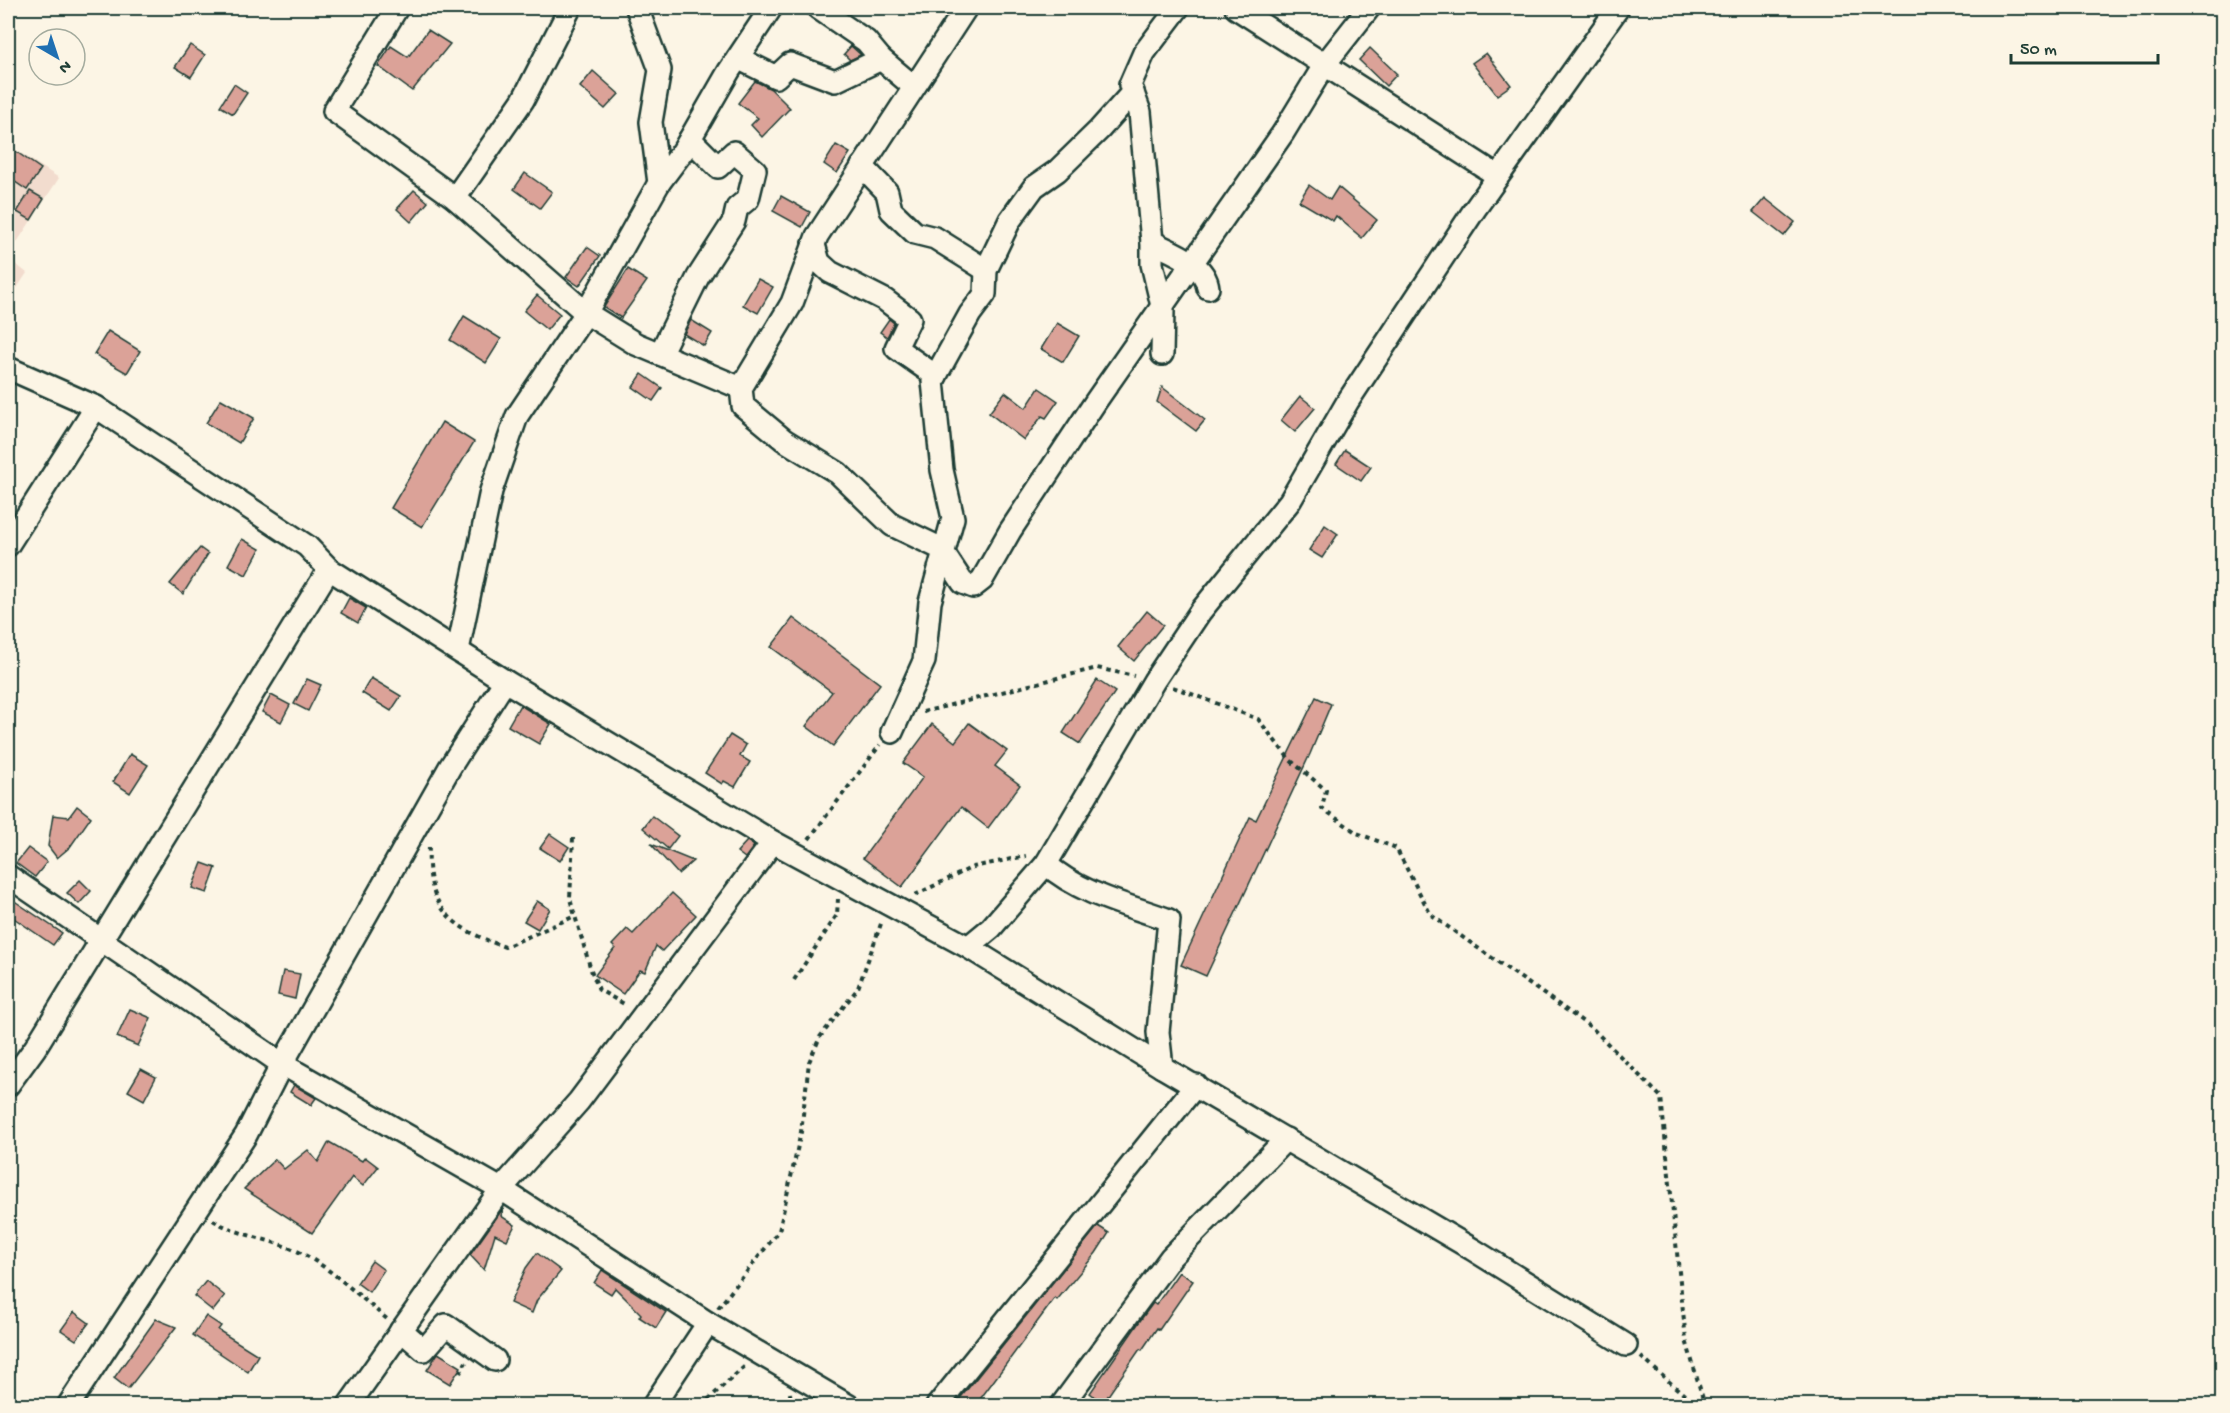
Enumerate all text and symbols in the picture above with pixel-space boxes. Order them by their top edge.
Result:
north arrow [27,27,87,87]
scale bar [2011,27,2158,65]
text: 50 m [2020,40,2057,61]
text: N [54,55,74,77]

